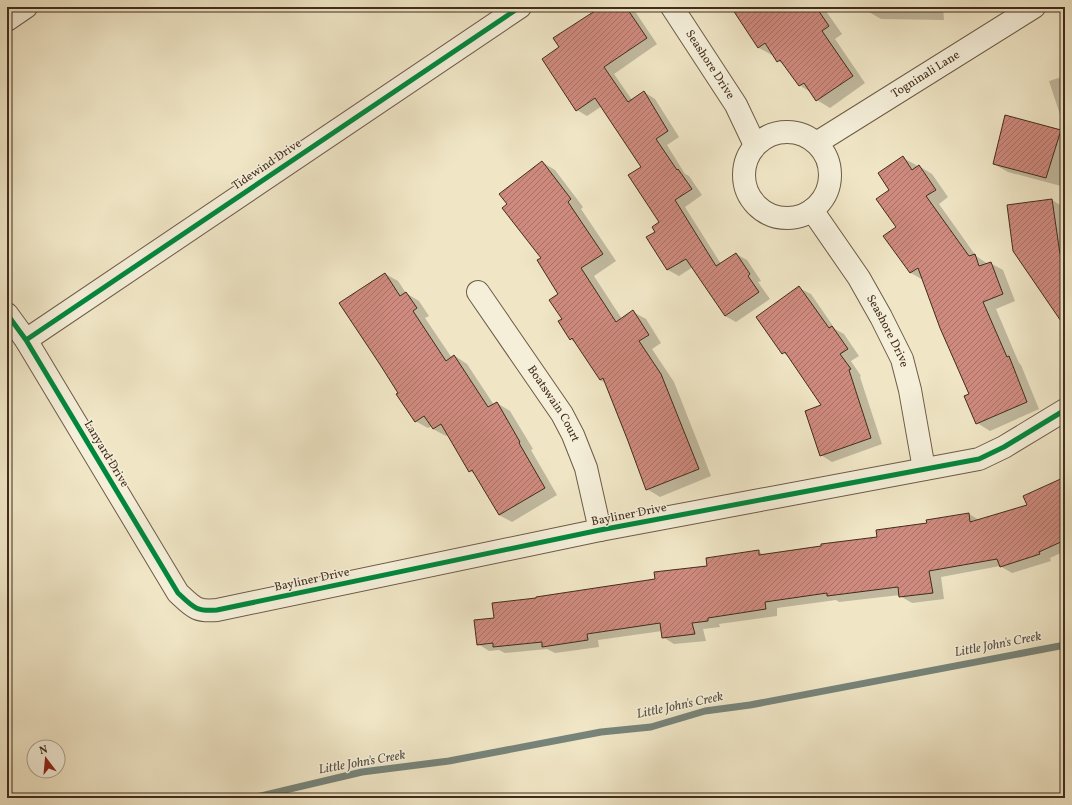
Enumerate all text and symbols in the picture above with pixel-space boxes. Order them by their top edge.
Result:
street label: Seashore Drive [681,27,738,103]
street label: Togninali Lane [888,47,963,102]
street label: Tidewind Drive [229,136,305,194]
street label: Seashore Drive [862,292,912,369]
street label: Boatswain Court [523,363,583,444]
street label: Lanyard Drive [80,418,132,491]
street label: Bayliner Drive [590,500,668,530]
street label: Bayliner Drive [273,564,351,596]
water label: Little John's Creek [953,628,1043,662]
water label: Little John's Creek [635,688,725,724]
north arrow [26,739,66,779]
text: N [38,743,50,759]
water label: Little John's Creek [317,746,407,780]

